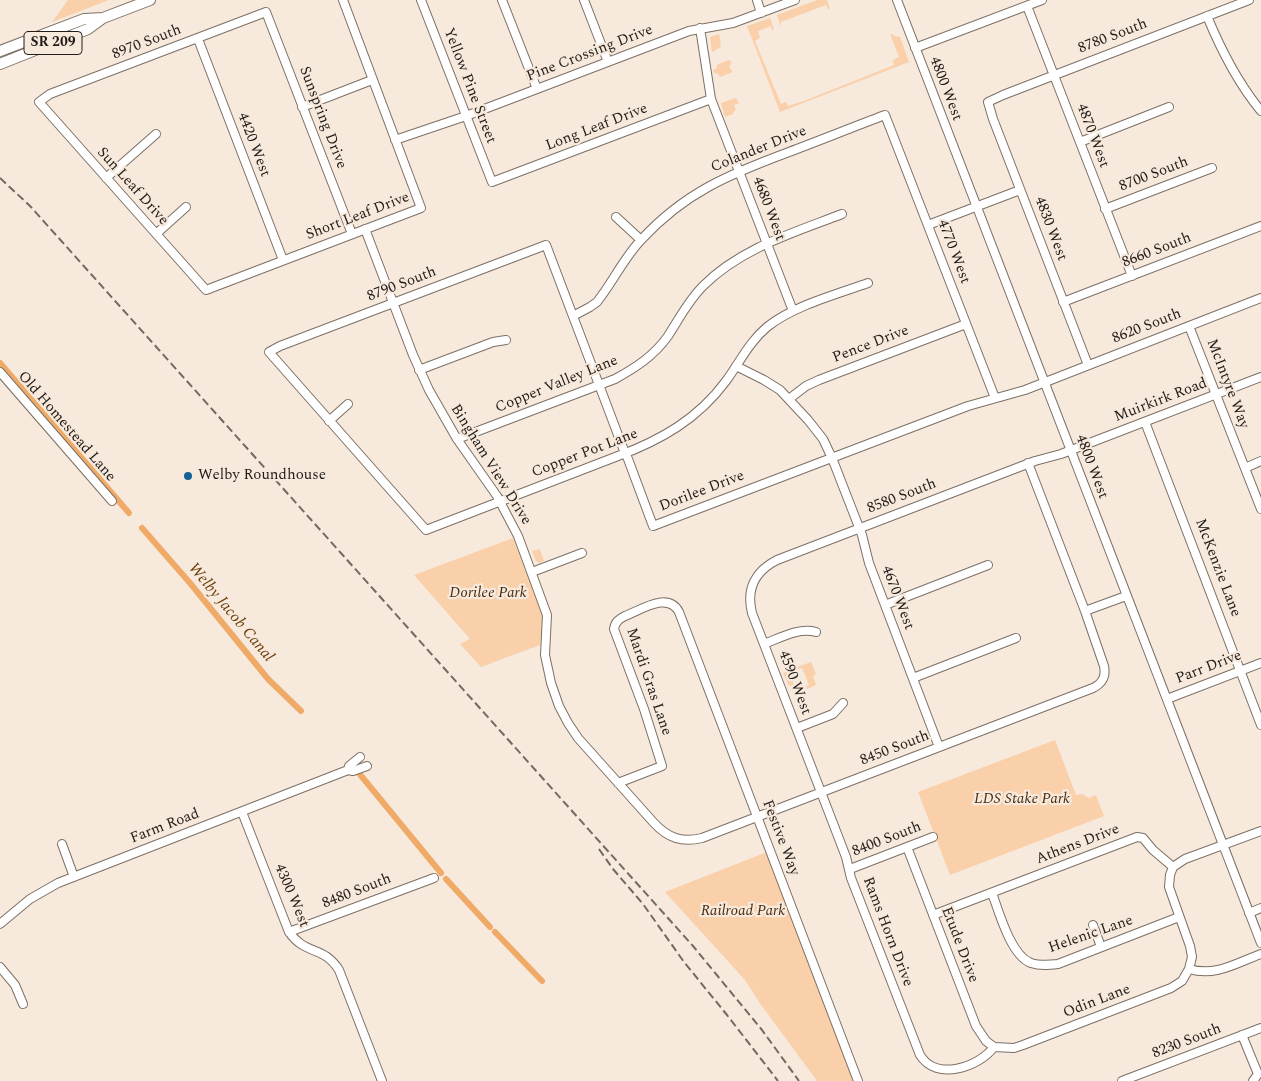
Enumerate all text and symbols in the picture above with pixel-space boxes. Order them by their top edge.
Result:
street label: 8780 South [1076,16,1150,58]
street label: 8970 South [110,22,184,64]
street label: Pine Crossing Drive [524,22,656,86]
street label: Yellow Pine Street [439,26,499,146]
road number: SR 209 [24,32,82,54]
street label: 4800 West [925,54,965,124]
street label: Sunspring Drive [294,64,350,172]
street label: Long Leaf Drive [543,100,651,156]
street label: 4870 West [1072,101,1112,171]
street label: 4420 West [233,110,273,180]
street label: Colander Drive [709,123,809,177]
street label: Sun Leaf Drive [92,144,172,230]
street label: 8700 South [1117,154,1191,196]
street label: 4680 West [748,174,788,244]
street label: Short Leaf Drive [304,189,412,245]
street label: 4830 West [1030,194,1070,264]
street label: 4770 West [933,217,973,287]
street label: 8660 South [1120,230,1194,272]
street label: 8790 South [365,264,439,306]
street label: 8620 South [1110,306,1184,348]
street label: Pence Drive [830,322,912,368]
street label: McIntyre Way [1202,337,1252,431]
street label: Copper Valley Lane [493,352,621,418]
street label: Old Homestead Lane [13,368,119,486]
street label: Muirkirk Road [1112,375,1210,427]
street label: Bingham View Drive [446,401,534,529]
street label: Copper Pot Lane [529,425,641,483]
street label: 4800 West [1071,432,1111,502]
place label: Welby Roundhouse [198,467,326,485]
street label: Dorilee Drive [657,468,747,516]
marker: Welby Roundhouse [182,470,194,482]
street label: 8580 South [865,476,939,518]
street label: McKenzie Lane [1190,516,1244,620]
water label: Welby Jacob Canal [183,560,277,666]
street label: 4670 West [877,563,917,633]
park label: Dorilee Park [449,585,527,603]
street label: Mardi Gras Lane [621,626,675,738]
street label: Parr Drive [1174,647,1244,689]
street label: 4590 West [774,648,814,718]
street label: 8450 South [858,728,932,770]
park label: LDS Stake Park [974,791,1070,809]
street label: Festive Way [757,798,803,878]
street label: Farm Road [128,806,202,848]
street label: 8400 South [850,819,924,861]
street label: Athens Drive [1034,821,1122,869]
street label: 4300 West [270,862,312,930]
street label: 8480 South [320,871,394,913]
street label: Rams Horn Drive [858,875,916,989]
park label: Railroad Park [701,903,785,921]
street label: Etude Drive [936,905,982,985]
street label: Helenic Lane [1046,912,1136,958]
street label: Odin Lane [1061,981,1133,1023]
street label: 8230 South [1150,1021,1224,1063]

